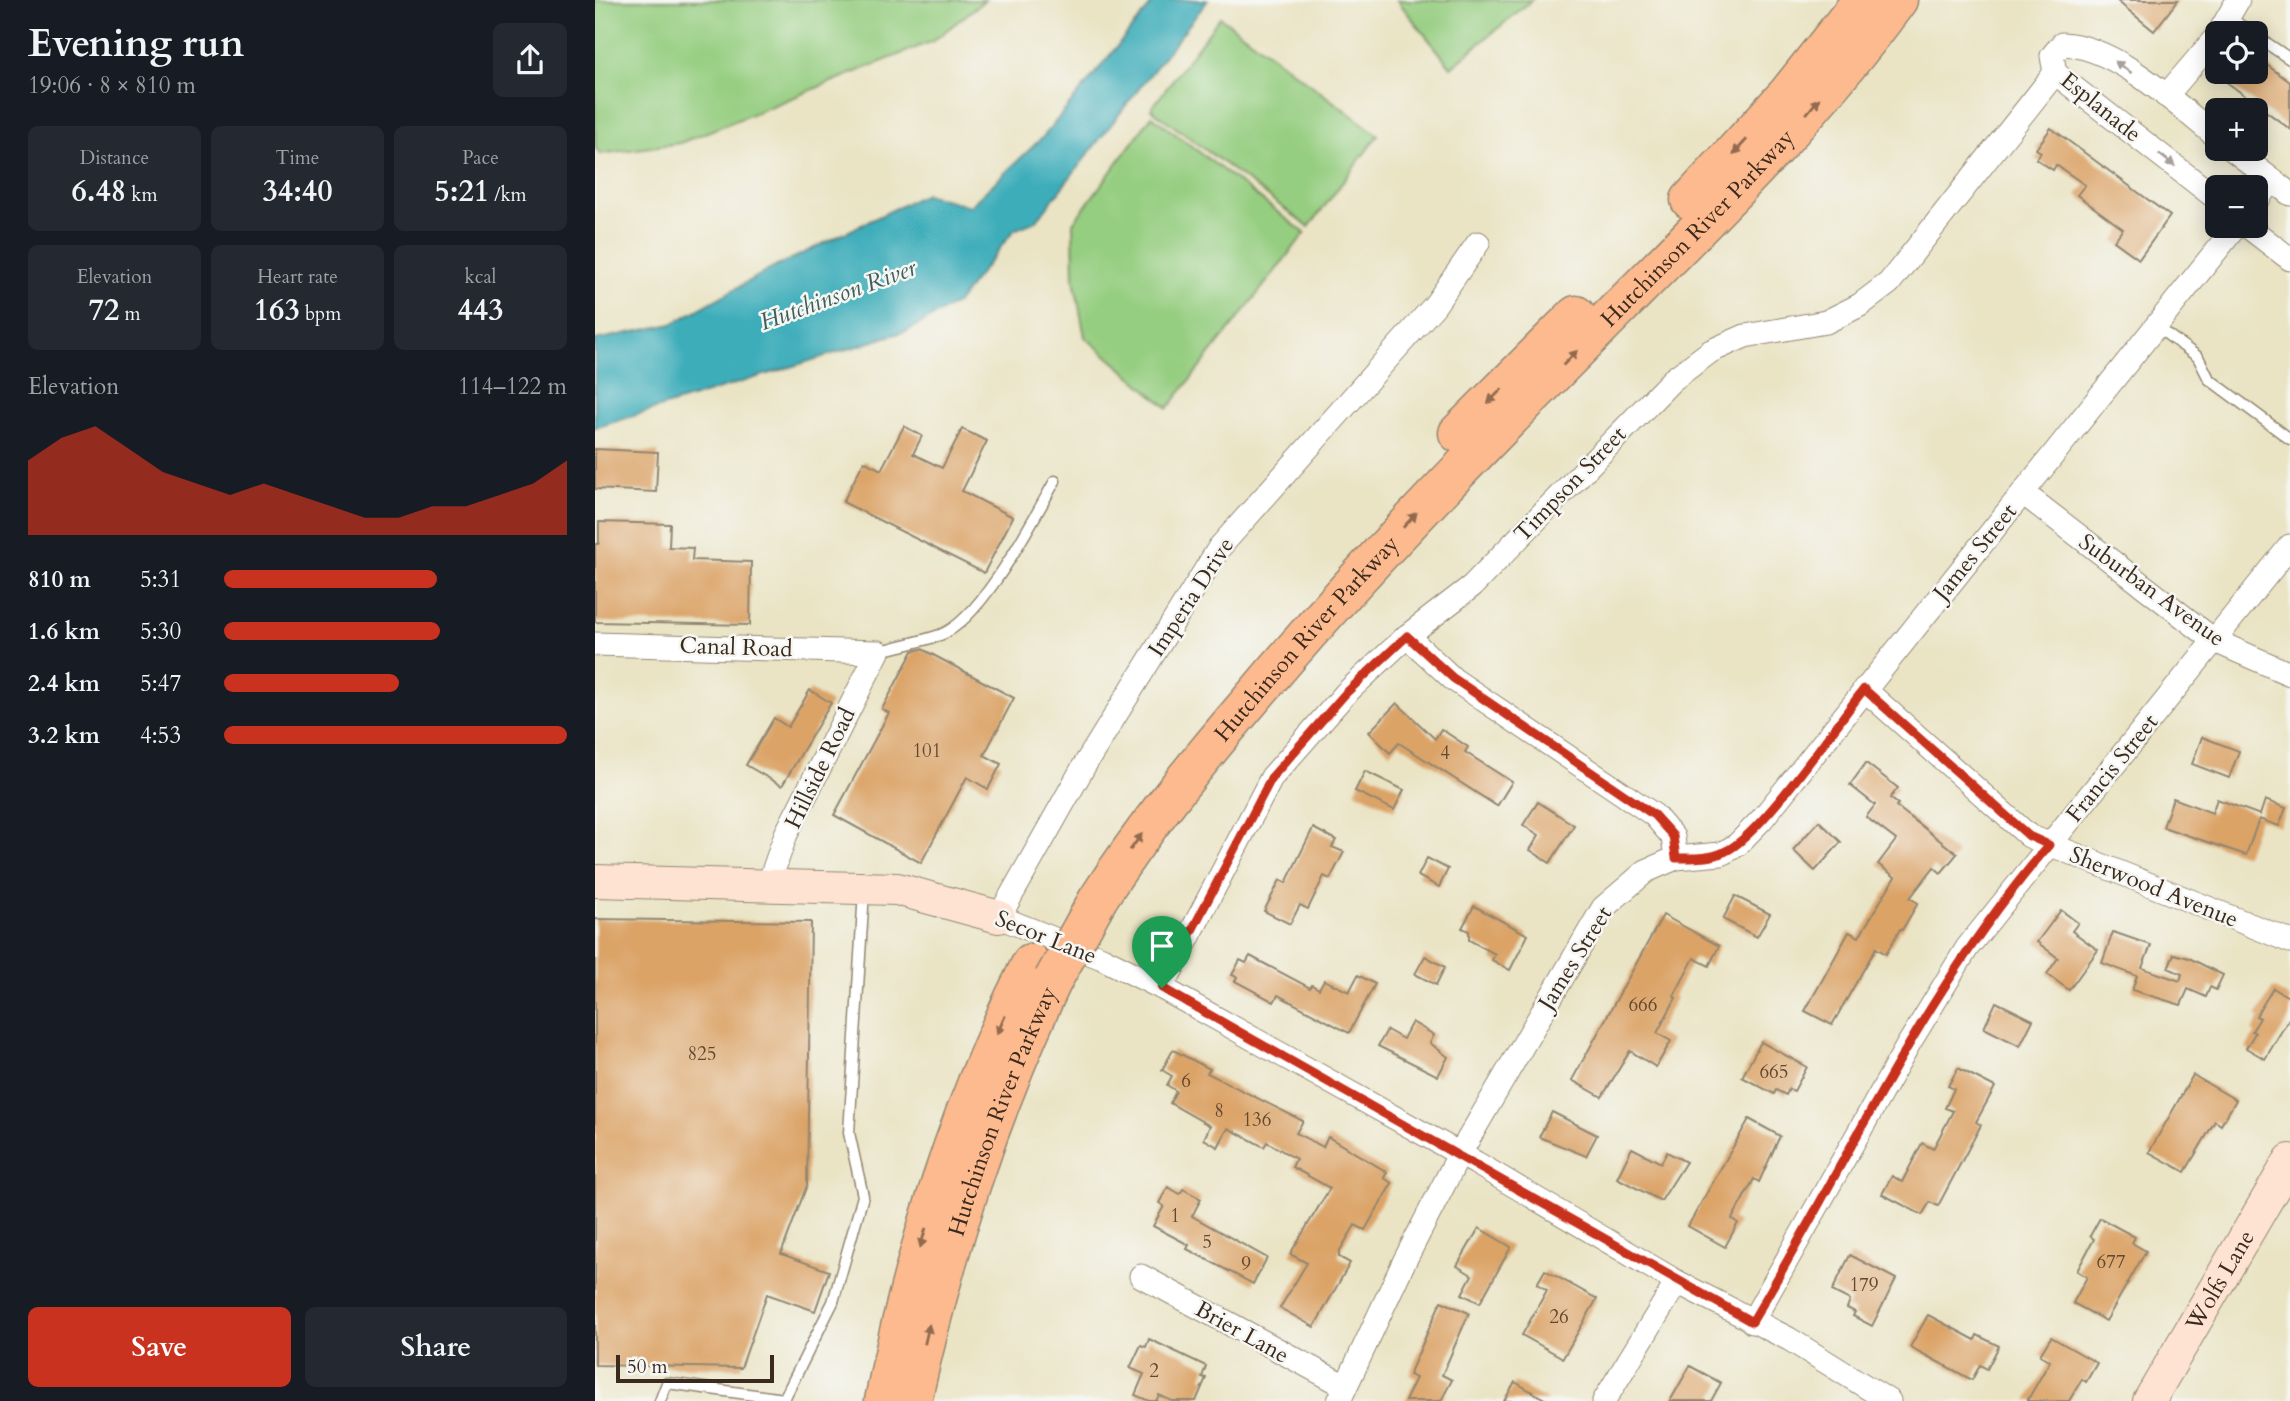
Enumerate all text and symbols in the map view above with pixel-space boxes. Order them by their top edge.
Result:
text: Evening run [28,18,244,70]
map controls [2205,21,2268,238]
button: locate [2205,21,2268,84]
button: share [493,23,567,97]
one-way arrow [2114,60,2132,74]
street label: Esplanade [2054,65,2148,149]
text: 19:06 · 8 × 810 m [28,70,196,101]
one-way arrow [1805,97,1821,115]
button: + [2205,98,2268,161]
street label: Hutchinson River Parkway [1593,122,1801,334]
one-way arrow [1733,138,1748,155]
text: Distance [80,145,149,171]
text: Time [276,145,319,171]
text: Pace [462,145,499,171]
one-way arrow [2158,153,2176,167]
text: 6.48 [71,171,126,212]
text: 34:40 [262,171,333,212]
text: 5:21 [434,171,489,212]
button: − [2205,175,2268,238]
text: km [126,182,158,208]
text: /km [489,182,527,208]
water label: Hutchinson River [755,251,922,339]
text: Elevation [77,264,152,290]
text: Heart rate [257,264,338,290]
text: kcal [465,264,496,290]
text: 72 [89,290,119,331]
text: 163 [254,290,300,331]
text: 443 [457,290,504,331]
text: m [119,301,140,327]
text: bpm [300,301,341,327]
one-way arrow [1562,350,1578,367]
text: Elevation [28,371,119,402]
text: 114–122 m [458,371,567,402]
one-way arrow [1487,387,1503,404]
street label: Timpson Street [1507,419,1633,549]
street label: James Street [1924,497,2024,609]
one-way arrow [1402,512,1418,529]
street label: Suburban Avenue [2073,526,2231,654]
street label: Hutchinson River Parkway [1207,528,1405,748]
street label: Imperia Drive [1141,531,1241,663]
text: 810 m [28,564,91,595]
text: 5:31 [140,564,181,595]
text: 1.6 km [28,616,100,647]
text: 5:30 [140,616,181,647]
street label: Canal Road [679,630,794,664]
text: 2.4 km [28,668,100,699]
text: 5:47 [140,668,181,699]
street label: Hillside Road [777,702,863,834]
street label: Francis Street [2059,707,2165,829]
text: 3.2 km [28,720,100,751]
text: 4:53 [140,720,181,751]
house number: 101 [912,738,942,764]
house number: 4 [1440,740,1450,766]
one-way arrow [1129,833,1143,851]
street label: Sherwood Avenue [2065,839,2243,935]
street label: James Street [1529,900,1619,1018]
street label: Secor Lane [991,903,1101,971]
pin [1132,916,1192,988]
icon: arrive [1143,927,1181,965]
street label: Hutchinson River Parkway [940,981,1063,1240]
house number: 666 [1628,992,1658,1018]
one-way arrow [995,1015,1007,1035]
house number: 825 [687,1041,717,1067]
house number: 665 [1759,1059,1789,1085]
house number: 6 [1181,1068,1191,1094]
house number: 8 [1214,1098,1224,1124]
house number: 136 [1242,1107,1272,1133]
house number: 1 [1170,1203,1180,1229]
street label: Wolfs Lane [2178,1224,2261,1337]
one-way arrow [918,1228,928,1249]
house number: 5 [1202,1229,1212,1255]
house number: 677 [2096,1249,2126,1275]
house number: 9 [1241,1251,1251,1277]
house number: 179 [1849,1272,1879,1298]
street label: Brier Lane [1189,1294,1295,1370]
house number: 26 [1549,1304,1569,1330]
button: Save [28,1307,291,1387]
button: Share [305,1307,567,1387]
one-way arrow [922,1323,933,1345]
scale bar [616,1352,773,1384]
text: 50 m [627,1354,668,1380]
house number: 2 [1149,1358,1159,1384]

